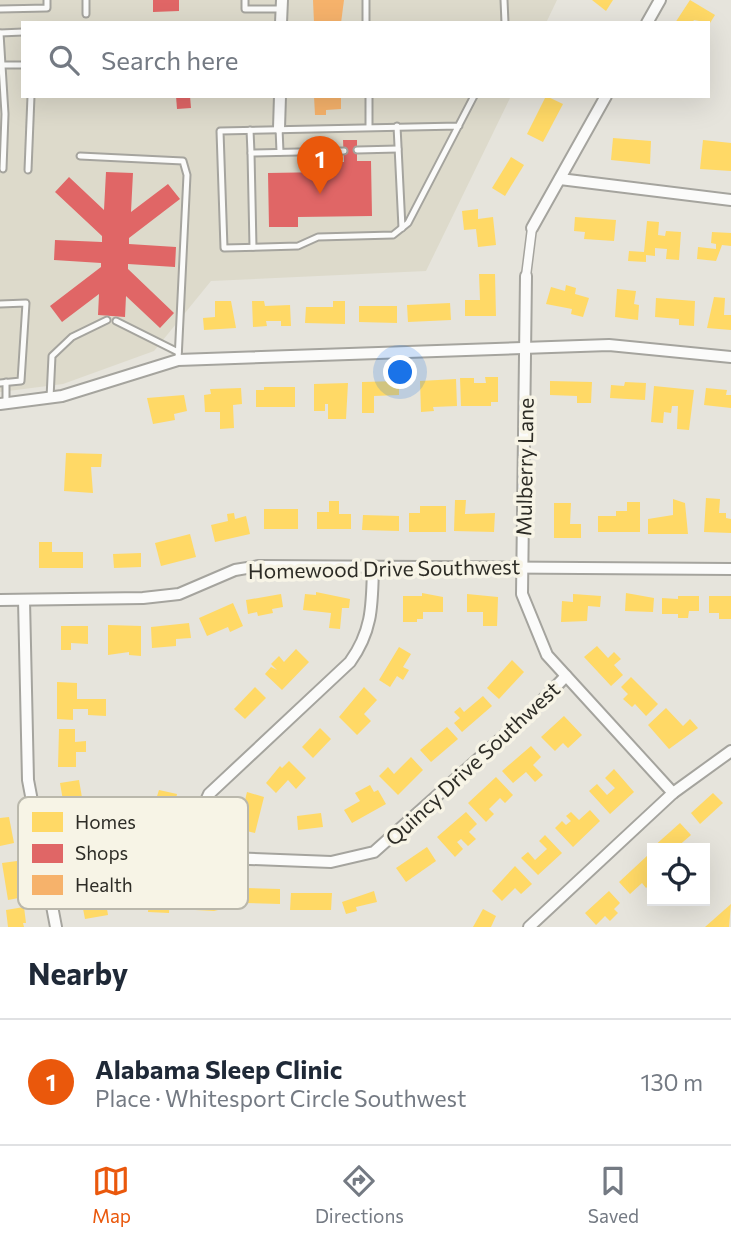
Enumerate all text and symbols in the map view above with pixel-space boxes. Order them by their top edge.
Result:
search box [21,21,710,98]
icon: search [45,41,83,79]
text: Search here [101,44,239,75]
pin: 1 [297,136,343,194]
your location [383,355,417,389]
street label: Mulberry Lane [510,398,538,536]
street label: Homewood Drive Southwest [248,553,520,583]
street label: Quincy Drive Southwest [380,676,564,850]
legend [18,797,248,909]
text: Homes [75,810,136,833]
text: Shops [75,841,128,864]
map controls [647,843,710,906]
button: locate [647,843,710,906]
text: Health [75,873,133,896]
text: Nearby [28,954,128,991]
text: Alabama Sleep Clinic [95,1053,342,1084]
text: 1 [46,1068,56,1096]
text: 130 m [641,1068,703,1096]
text: Place · Whitesport Circle Southwest [95,1084,466,1112]
tab: Map [92,1162,131,1227]
tab: Directions [315,1162,404,1227]
tab: Saved [588,1162,639,1227]

